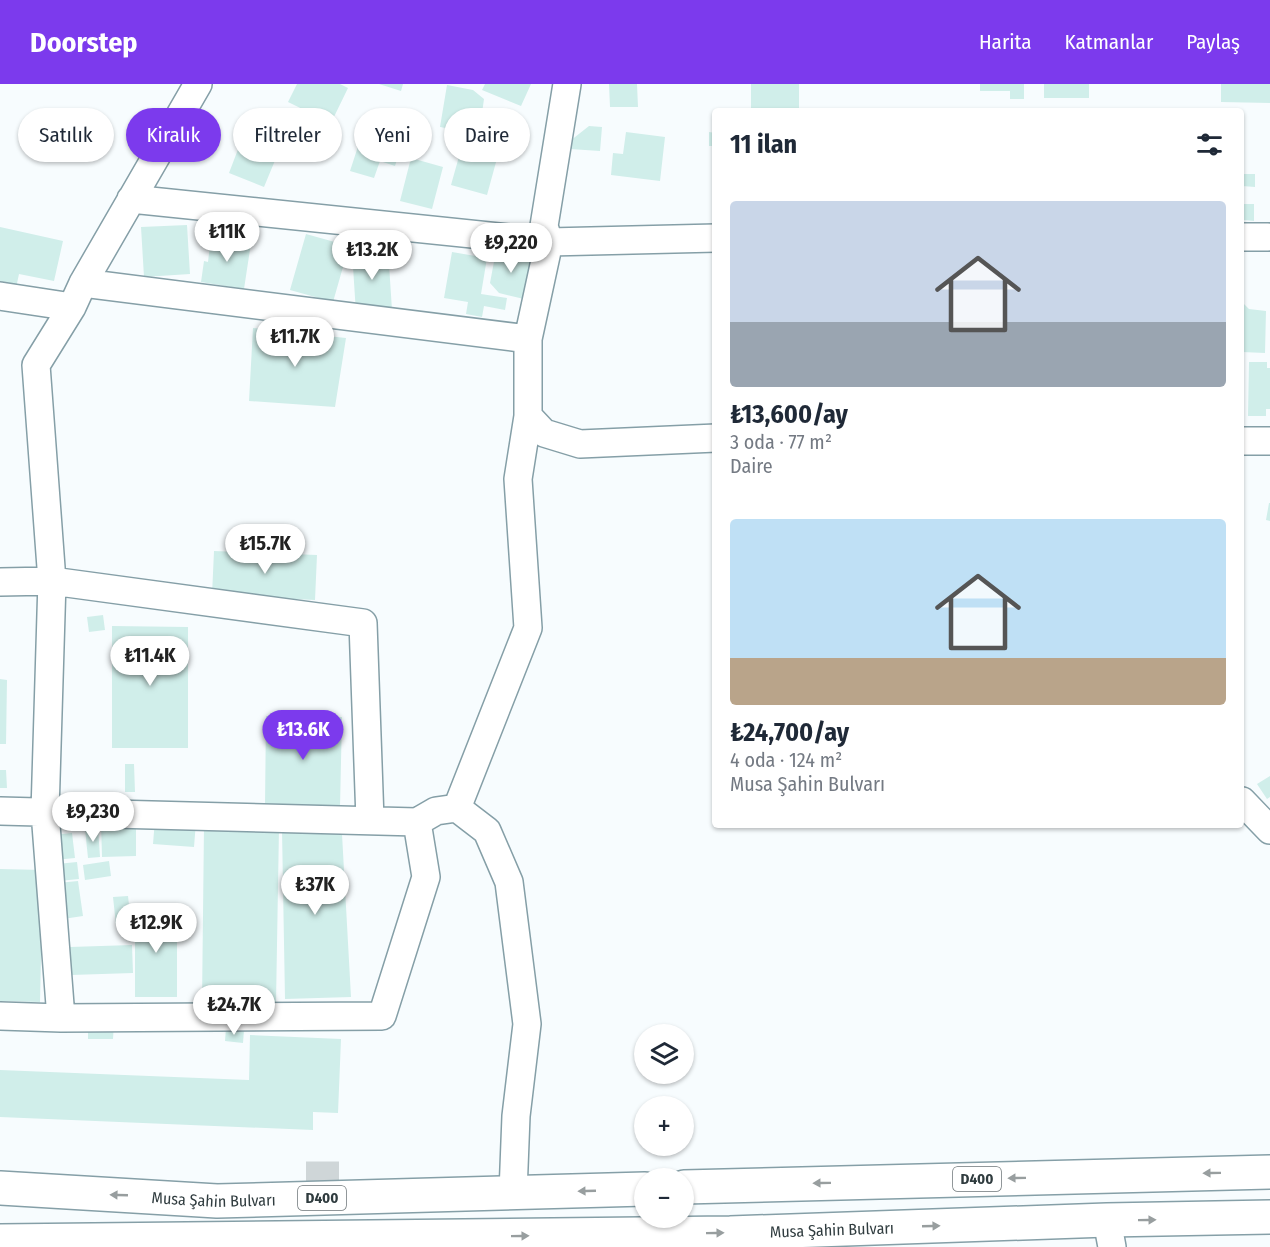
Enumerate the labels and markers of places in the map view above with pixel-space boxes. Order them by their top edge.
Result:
pin: ₺11K [191,212,263,263]
pin: ₺9,220 [462,223,560,274]
pin: ₺13.2K [323,230,421,281]
pin: ₺11.7K [246,317,344,368]
pin: ₺15.7K [216,524,314,575]
pin: ₺11.4K [101,636,199,687]
pin: ₺13.6K [254,710,352,761]
pin: ₺9,230 [44,792,142,843]
pin: ₺37K [279,865,351,916]
pin: ₺12.9K [107,903,205,954]
pin: ₺24.7K [185,985,283,1036]

